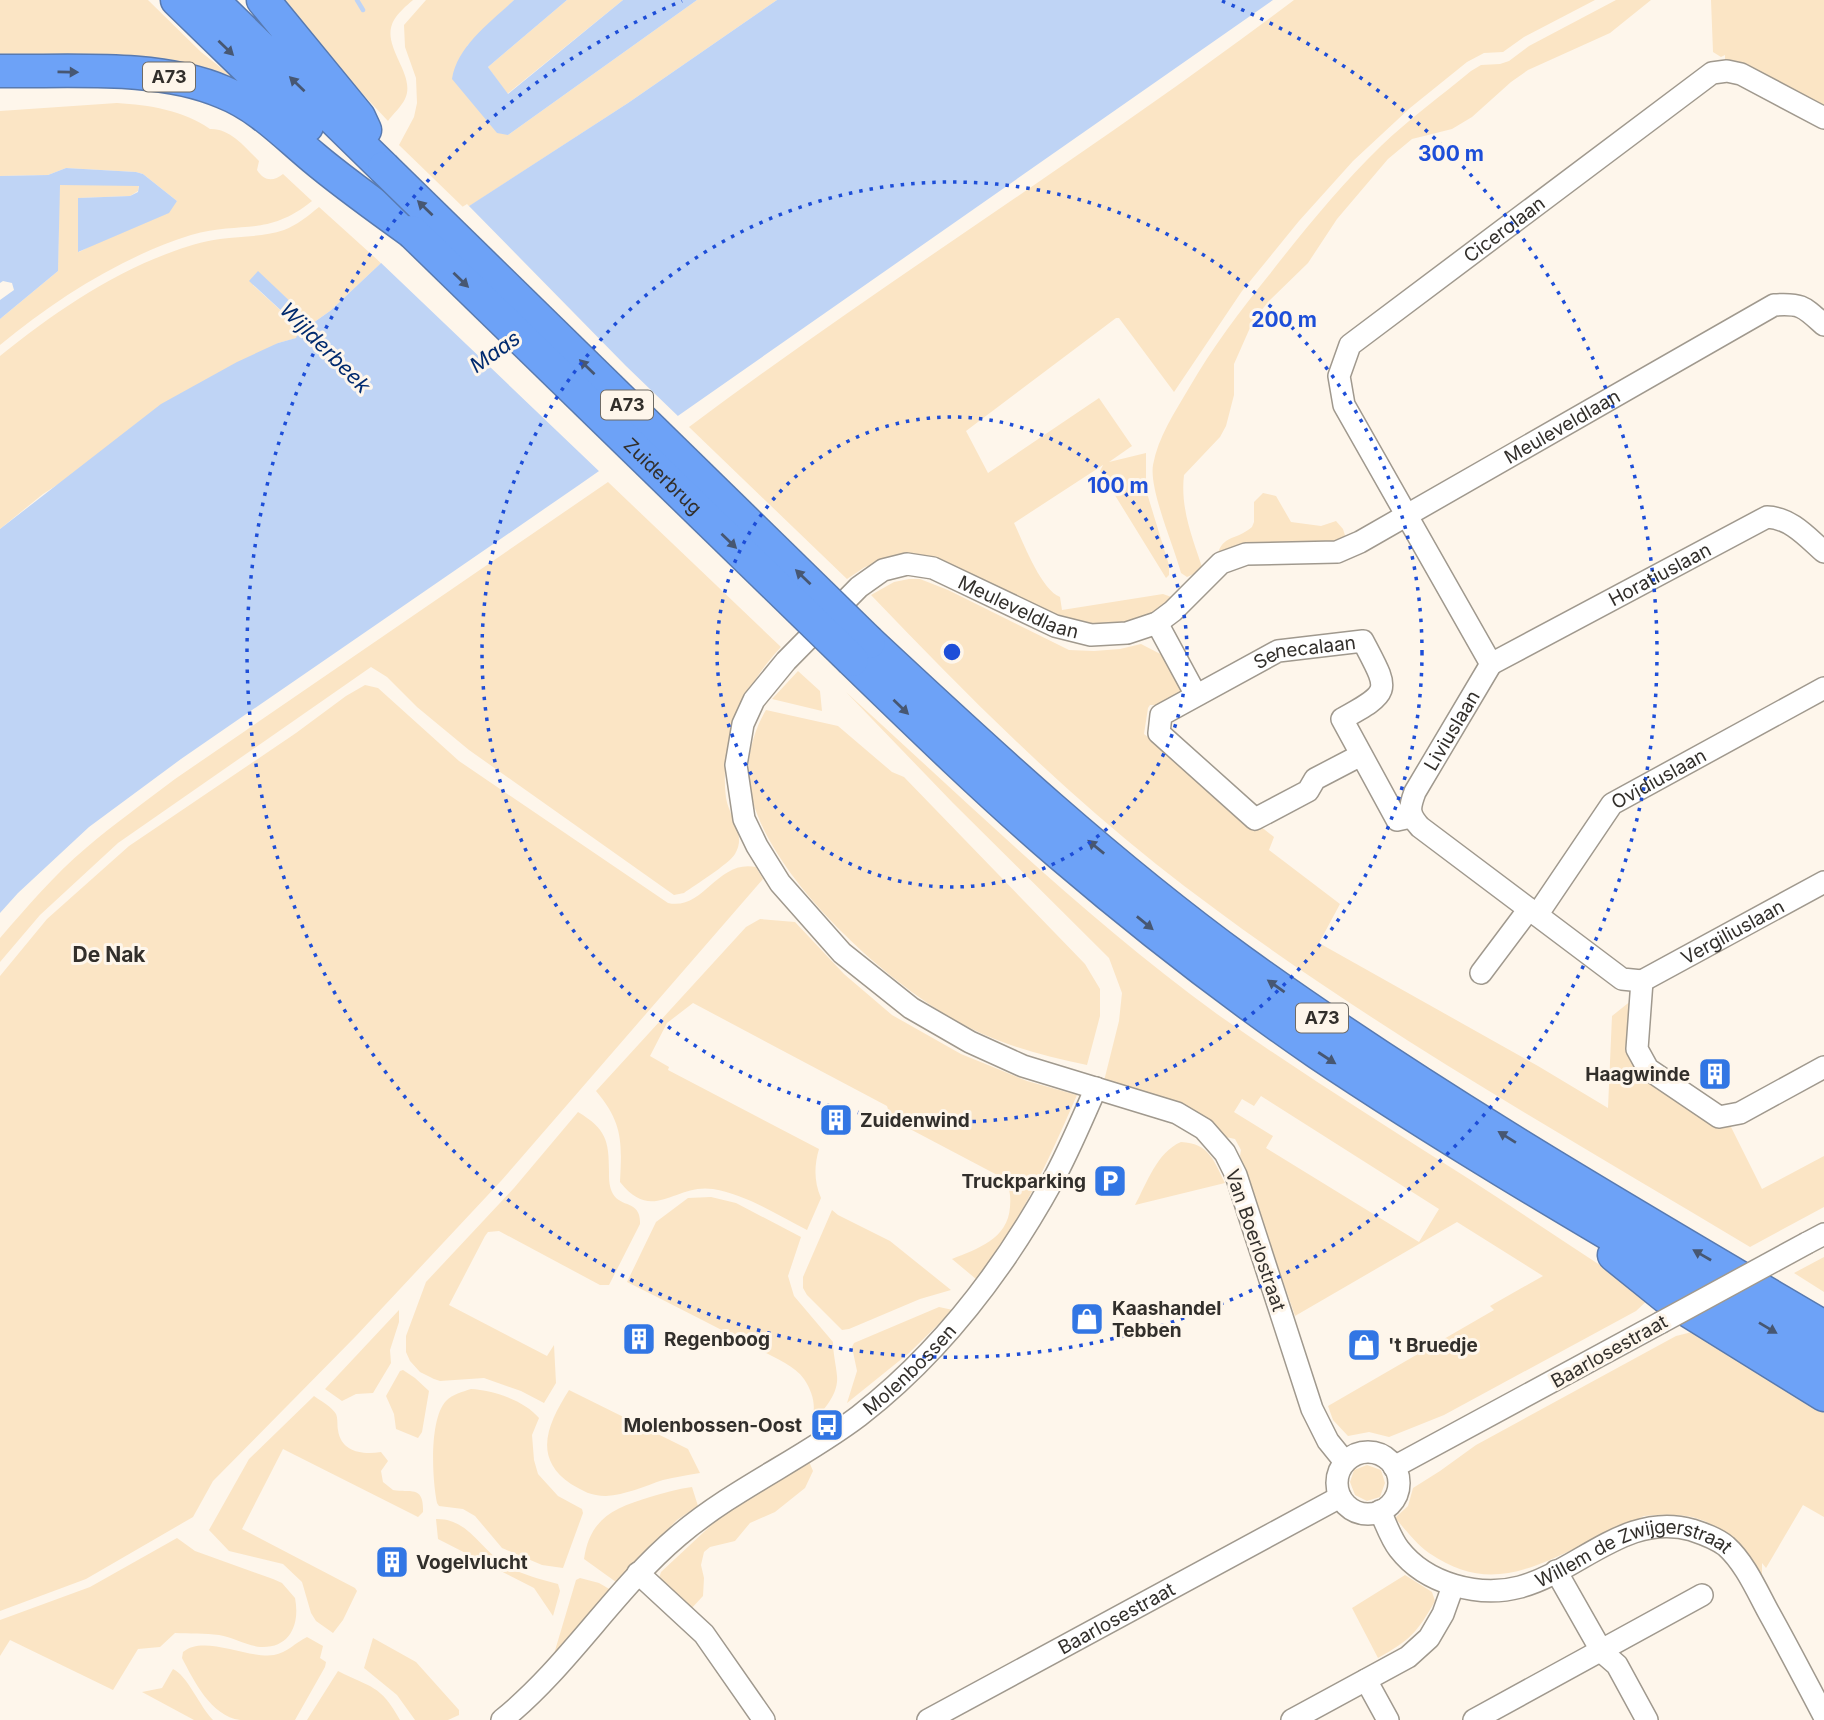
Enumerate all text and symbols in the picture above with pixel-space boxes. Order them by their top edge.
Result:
one-way arrow [217,39,234,55]
road number: A73 [143,62,195,92]
one-way arrow [57,66,79,78]
one-way arrow [289,75,306,92]
text: 300 m [1418,141,1484,166]
street label: Cicerolaan [1459,192,1550,268]
one-way arrow [416,199,433,216]
one-way arrow [453,272,469,288]
water label: Wijlderbeek [275,297,376,398]
text: 200 m [1251,307,1317,332]
water label: Maas [465,325,525,378]
one-way arrow [579,358,596,375]
street label: Meuleveldlaan [1500,385,1624,469]
road number: A73 [601,390,653,419]
street label: Zuiderbrug [619,433,706,519]
text: 100 m [1087,473,1149,498]
one-way arrow [721,533,738,550]
street label: Horatiuslaan [1605,538,1715,611]
one-way arrow [795,569,811,586]
street label: Meuleveldlaan [954,571,1081,643]
street label: Senecalaan [1250,631,1357,674]
centre of rings [940,640,964,664]
street label: Liviuslaan [1419,686,1485,775]
one-way arrow [892,699,909,715]
street label: Ovidiuslaan [1607,744,1710,814]
one-way arrow [1087,840,1104,855]
street label: Vergiliuslaan [1677,895,1788,970]
one-way arrow [1135,915,1153,930]
district label: De Nak [72,942,146,967]
one-way arrow [1267,979,1285,993]
road number: A73 [1296,1003,1348,1032]
one-way arrow [1317,1052,1337,1065]
building icon: Haagwinde [1696,1055,1734,1093]
place label: Haagwinde [1585,1063,1690,1086]
building icon: Zuidenwind [817,1101,855,1139]
place label: Zuidenwind [860,1109,970,1132]
one-way arrow [1498,1131,1517,1144]
parking icon: Truckparking [1091,1162,1129,1200]
street label: Van Boerlostraat [1220,1166,1291,1314]
place label: Truckparking [961,1170,1086,1193]
one-way arrow [1692,1249,1711,1261]
place label: Kaashandel Tebben [1112,1297,1222,1342]
shop icon: Kaashandel Tebben [1068,1300,1106,1338]
street label: Baarlosestraat [1547,1310,1671,1393]
building icon: Regenboog [620,1320,658,1358]
street label: Molenbossen [859,1320,961,1420]
one-way arrow [1759,1322,1778,1334]
shop icon: 't Bruedje [1345,1326,1383,1364]
place label: Regenboog [664,1328,770,1351]
place label: 't Bruedje [1388,1334,1478,1357]
bus stop icon: Molenbossen-Oost [808,1406,846,1444]
place label: Molenbossen-Oost [624,1414,802,1437]
street label: Willem de Zwijgerstraat [1532,1515,1737,1593]
building icon: Vogelvlucht [373,1543,411,1581]
place label: Vogelvlucht [416,1551,528,1574]
street label: Baarlosestraat [1054,1578,1179,1659]

